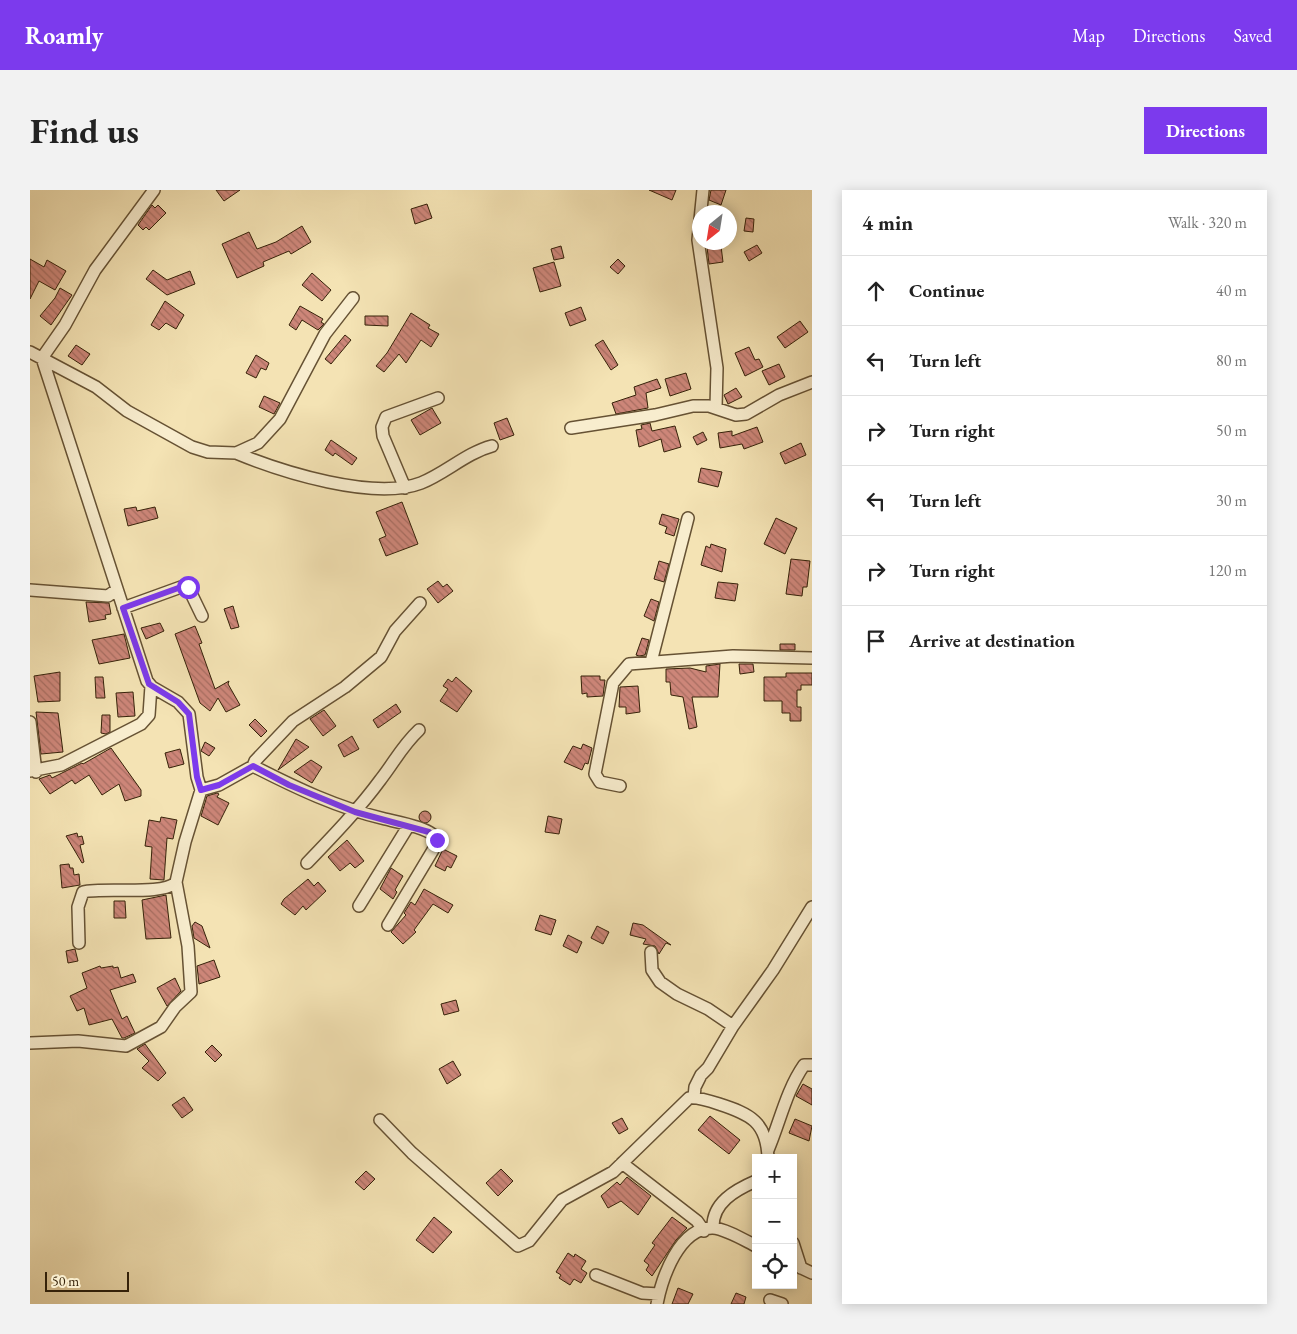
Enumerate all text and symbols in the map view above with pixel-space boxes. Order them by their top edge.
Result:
text: Roamly [25,20,103,51]
text: Map [1073,24,1105,47]
text: Directions [1133,24,1205,47]
text: Saved [1233,24,1272,47]
button: Directions [1144,107,1267,154]
text: Find us [30,108,139,153]
north arrow [692,205,737,250]
text: 4 min [862,209,913,236]
text: Walk · 320 m [1168,212,1247,233]
icon: ahead [862,277,890,305]
text: Continue [909,278,984,303]
text: 40 m [1216,280,1247,301]
icon: left [862,347,890,375]
text: Turn left [909,348,981,373]
text: 80 m [1216,350,1247,371]
icon: right [862,417,890,445]
text: Turn right [909,418,995,443]
text: 50 m [1216,420,1247,441]
icon: left [862,487,890,515]
text: Turn left [909,488,981,513]
text: 30 m [1216,490,1247,511]
icon: right [862,557,890,585]
text: Turn right [909,558,995,583]
text: 120 m [1208,560,1247,581]
route start [177,576,200,599]
icon: arrive [862,627,890,655]
text: Arrive at destination [909,628,1075,653]
route end [426,829,449,852]
map controls [752,1154,797,1289]
button: + [752,1154,797,1199]
button: − [752,1199,797,1244]
button: locate [752,1244,797,1289]
scale bar [45,1269,129,1292]
text: 50 m [52,1272,79,1290]

